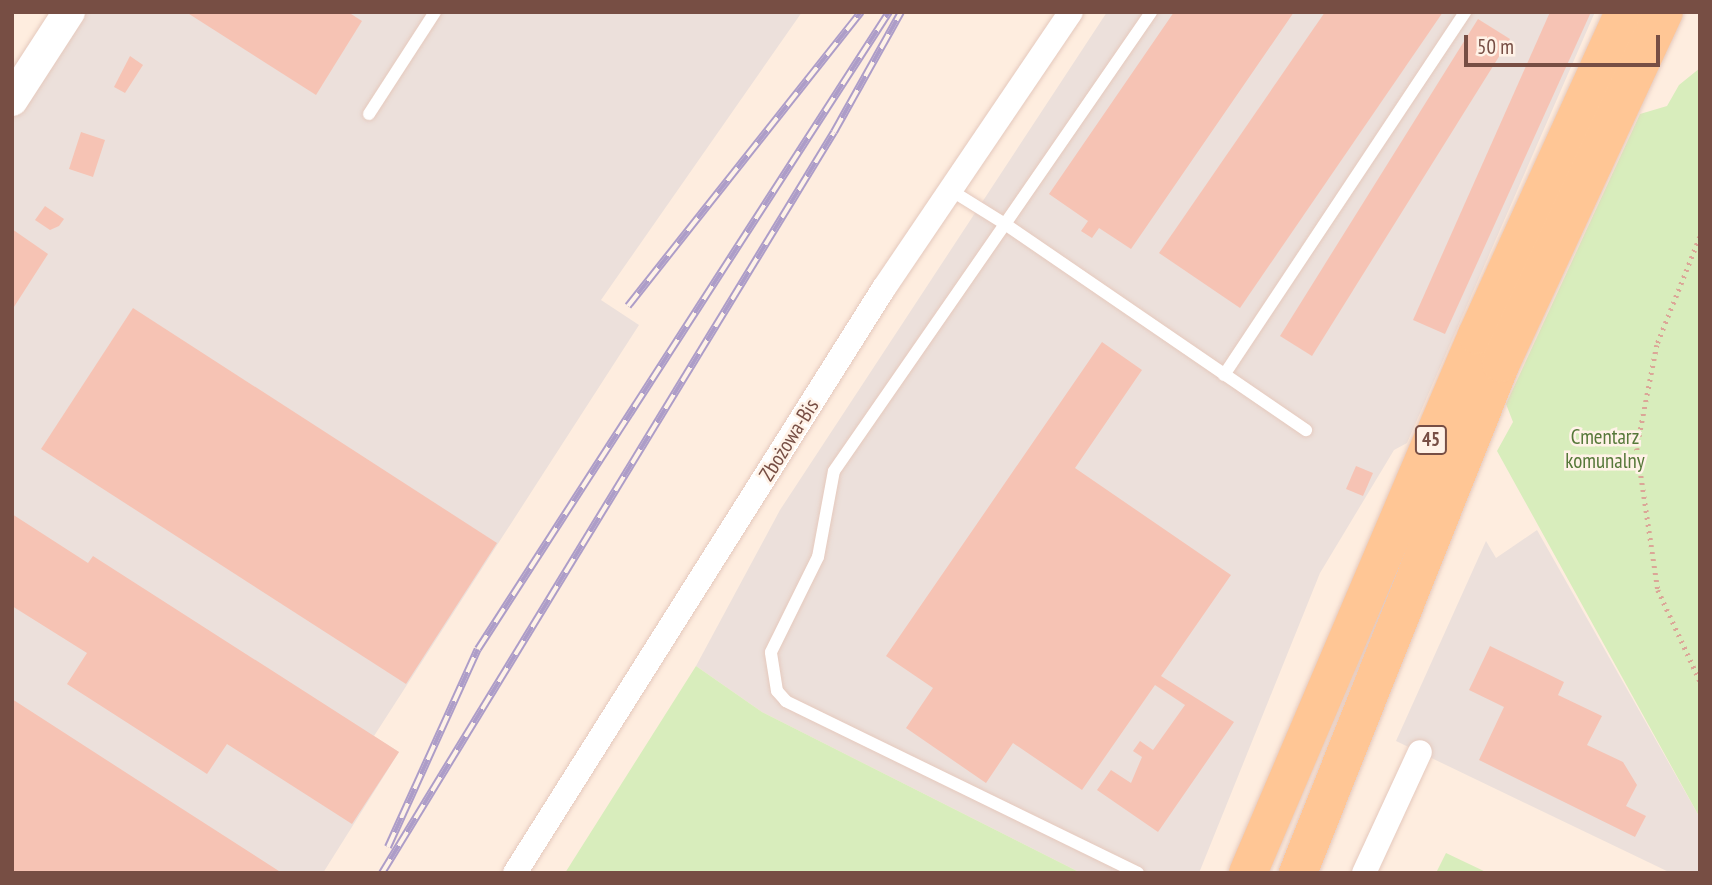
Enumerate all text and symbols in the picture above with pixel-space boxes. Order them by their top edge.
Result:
scale bar [1467,21,1663,65]
text: 50 m [1477,33,1514,60]
street label: Zbożowa-Bis [754,394,824,486]
road number: 45 [1414,424,1448,456]
park label: Cmentarz komunalny [1565,424,1645,474]

